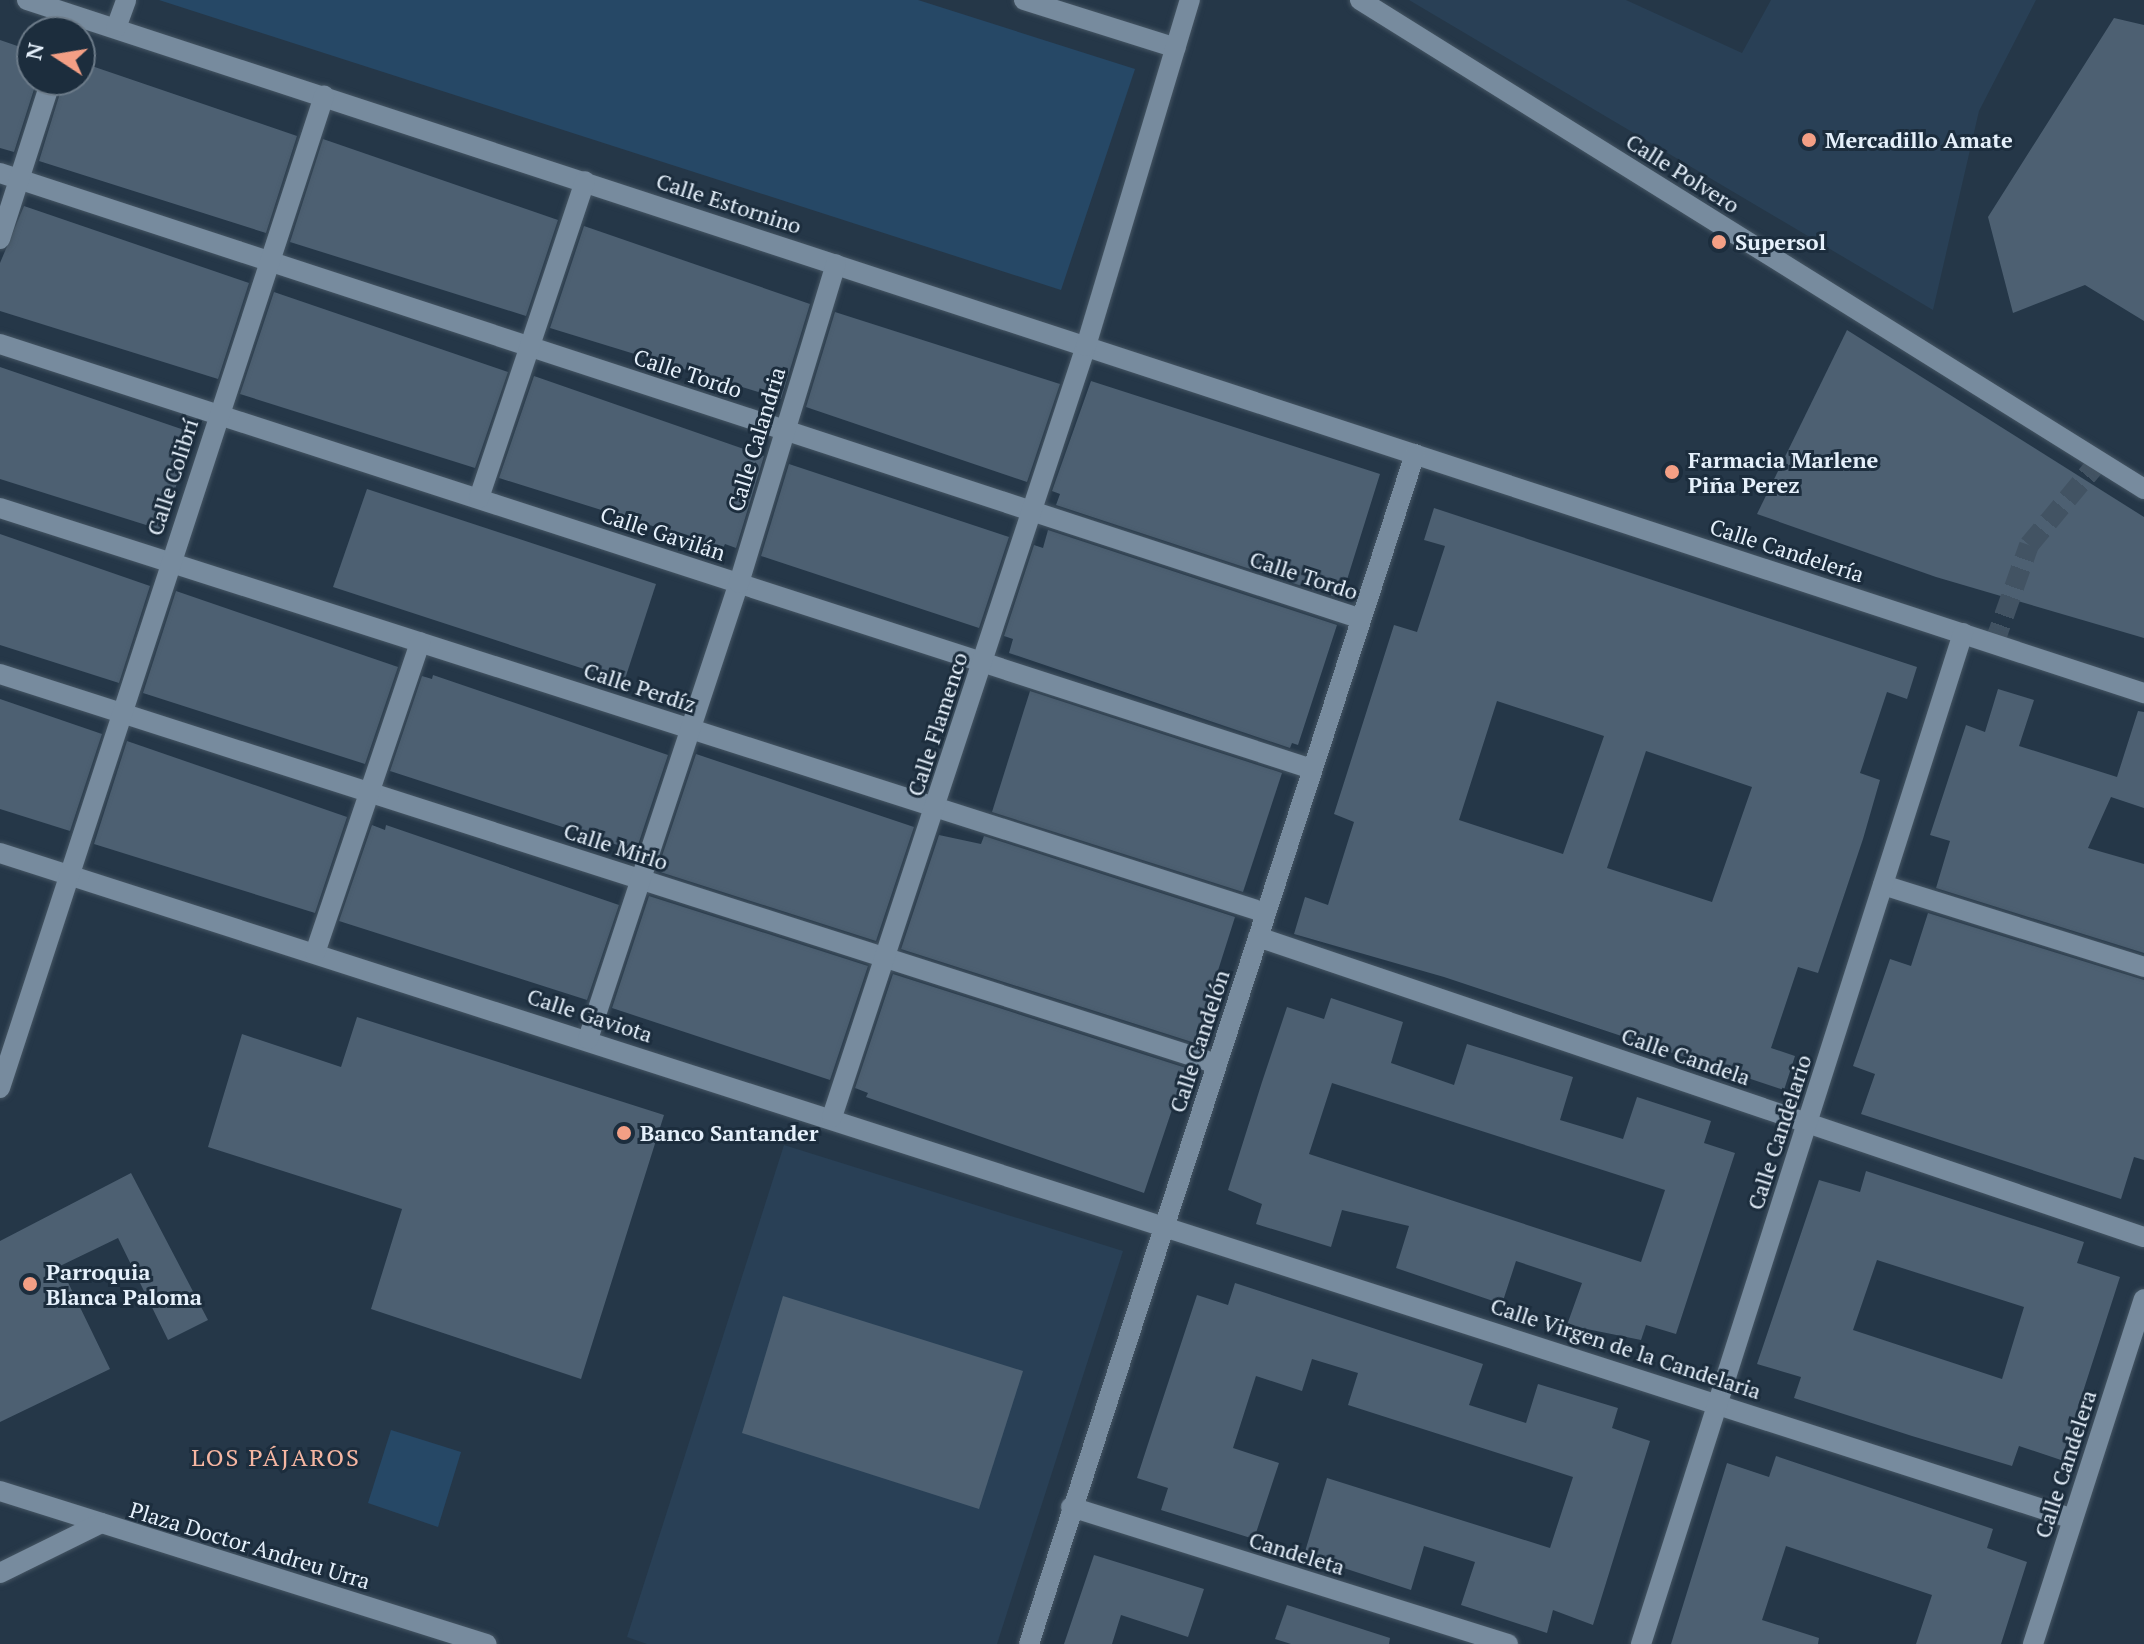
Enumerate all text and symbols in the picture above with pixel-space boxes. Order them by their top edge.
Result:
north arrow [16,16,96,96]
text: N [18,40,50,62]
place label: Mercadillo Amate [1825,127,2013,153]
street label: Calle Polvero [1621,128,1745,218]
marker: Mercadillo Amate [1800,131,1818,149]
street label: Calle Estornino [653,167,805,239]
place label: Supersol [1735,229,1826,255]
marker: Supersol [1710,233,1728,251]
street label: Calle Tordo [631,343,745,403]
street label: Calle Calandria [722,364,790,514]
street label: Calle Colibrí [141,415,203,539]
place label: Farmacia Marlene Piña Perez [1688,446,1878,498]
marker: Farmacia Marlene Piña Perez [1663,463,1681,481]
street label: Calle Gavilán [597,500,729,566]
street label: Calle Candelería [1707,513,1867,587]
street label: Calle Tordo [1247,545,1361,605]
street label: Calle Flamenco [901,649,973,799]
street label: Calle Perdíz [581,656,699,718]
street label: Calle Mirlo [561,817,671,875]
street label: Calle Candelón [1164,966,1234,1116]
street label: Calle Gaviota [524,982,656,1048]
street label: Calle Candela [1618,1022,1754,1090]
street label: Calle Candelario [1741,1051,1817,1213]
place label: Banco Santander [640,1120,818,1146]
marker: Banco Santander [615,1124,633,1142]
place label: Parroquia Blanca Paloma [46,1258,202,1310]
marker: Parroquia Blanca Paloma [21,1275,39,1293]
street label: Calle Virgen de la Candelaria [1487,1292,1765,1404]
street label: Calle Candelera [2029,1387,2101,1541]
district label: LOS PÁJAROS [191,1444,361,1472]
street label: Plaza Doctor Andreu Urra [126,1496,374,1594]
street label: Candeleta [1246,1526,1348,1580]

